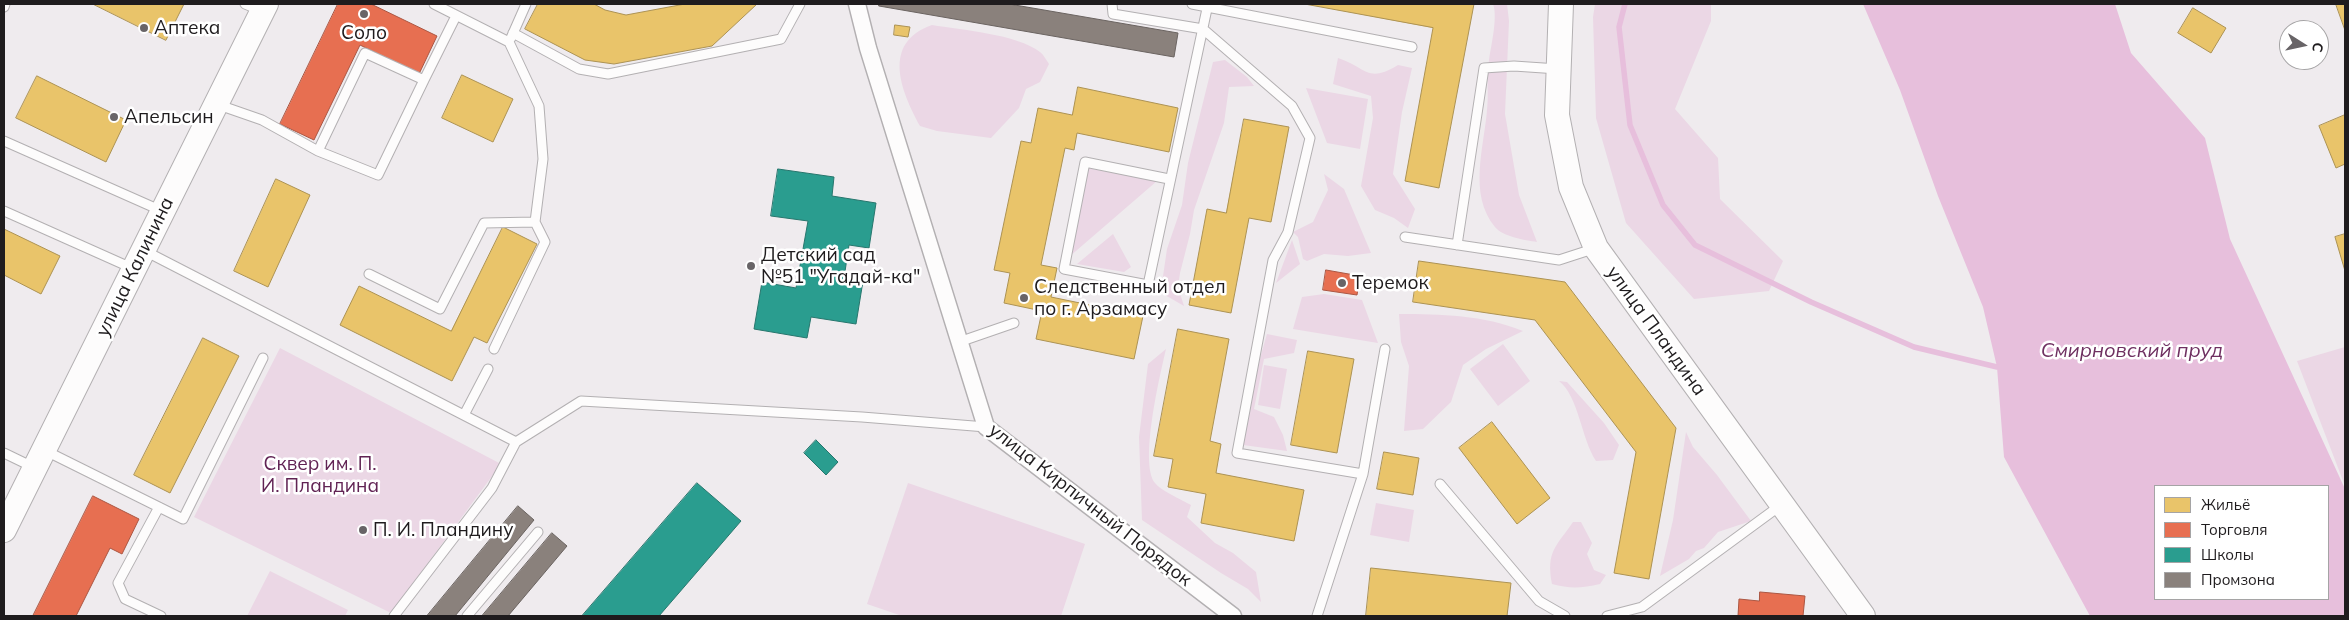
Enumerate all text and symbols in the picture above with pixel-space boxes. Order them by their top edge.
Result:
marker: Соло [358,8,370,20]
place label: Аптека [154,17,220,39]
north arrow [2279,20,2329,70]
marker: Аптека [138,22,150,34]
place label: Соло [341,22,387,44]
text: С [2308,41,2327,54]
place label: Апельсин [124,106,214,128]
marker: Апельсин [108,111,120,123]
street label: улица Калинина [91,193,179,341]
place label: Детский сад №51 "Угадай-ка" [761,244,920,288]
marker: Детский сад №51 "Угадай-ка" [745,260,757,272]
street label: улица Пландина [1601,262,1711,400]
place label: Теремок [1352,272,1429,294]
place label: Следственный отдел по г. Арзамасу [1034,276,1226,320]
marker: Теремок [1336,277,1348,289]
marker: Следственный отдел по г. Арзамасу [1018,292,1030,304]
water label: Смирновский пруд [2041,339,2223,363]
street label: улица Кирпичный Порядок [984,419,1196,591]
park label: Сквер им. П. И. Пландина [261,453,379,497]
legend [2154,485,2329,600]
text: Жильё [2201,495,2250,514]
place label: П. И. Пландину [373,519,513,541]
text: Торговля [2201,520,2268,539]
marker: П. И. Пландину [357,524,369,536]
text: Школы [2201,545,2254,564]
text: Промзона [2201,570,2275,589]

